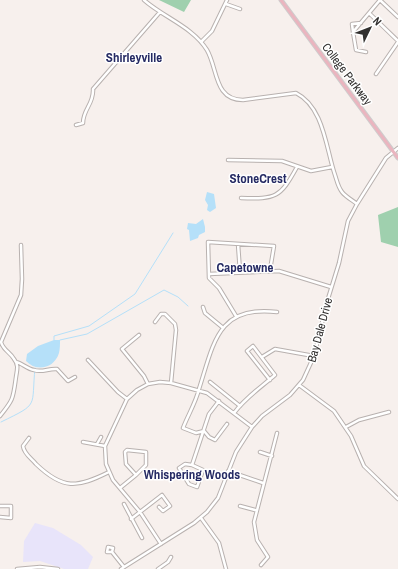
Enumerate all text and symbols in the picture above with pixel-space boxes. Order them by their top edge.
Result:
north arrow [350,8,390,48]
text: N [370,14,385,28]
street label: College Parkway [318,40,376,108]
district label: Shirleyville [106,49,162,66]
district label: StoneCrest [230,170,287,187]
district label: Capetowne [217,259,273,276]
street label: Bay Dale Drive [304,296,336,364]
district label: Whispering Woods [144,466,240,483]

